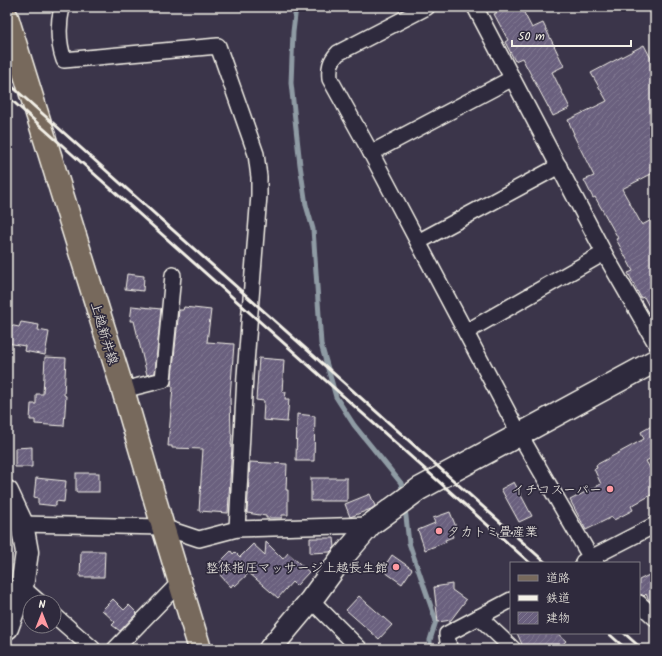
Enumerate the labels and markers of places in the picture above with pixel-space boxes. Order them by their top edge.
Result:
place label: イチコスーパー [512,480,602,501]
marker: イチコスーパー [605,484,615,494]
place label: タカトミ畳産業 [447,522,538,543]
marker: タカトミ畳産業 [434,526,444,536]
place label: 整体指圧マッサージ上越長生館 [206,558,388,579]
marker: 整体指圧マッサージ上越長生館 [391,562,401,572]

